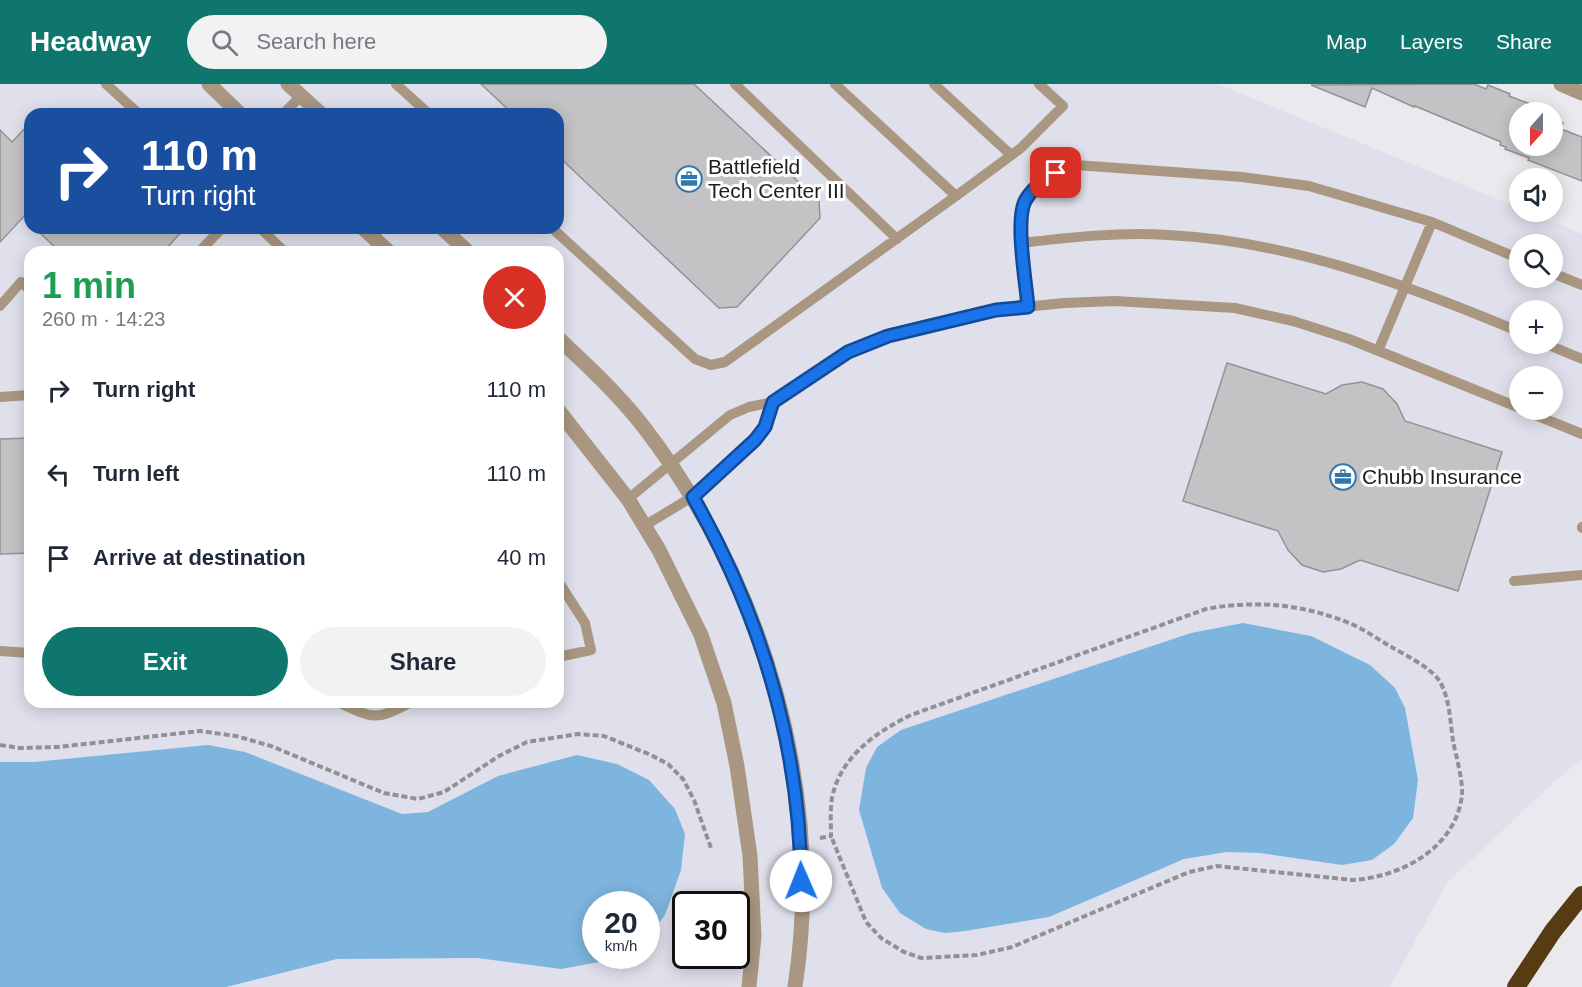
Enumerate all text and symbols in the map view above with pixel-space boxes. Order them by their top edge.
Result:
search box [187,15,607,69]
text: Headway [30,26,151,57]
icon: search [208,26,241,59]
text: Search here [256,29,376,54]
text: Map [1326,30,1367,53]
text: Layers [1400,30,1463,53]
text: Share [1496,30,1552,53]
north arrow [1509,102,1563,156]
map controls [1509,102,1563,420]
icon: right [42,132,120,210]
text: 110 m [141,132,258,179]
pin [1030,147,1081,198]
place label: Battlefield Tech Center III [708,155,845,202]
icon: arrive [1039,156,1072,189]
office icon: Battlefield Tech Center III [674,164,704,194]
button: sound [1509,168,1563,222]
text: Turn right [141,181,256,211]
button: search [1509,234,1563,288]
text: 1 min [42,265,136,306]
button: close [483,266,546,329]
button: + [1509,300,1563,354]
text: 260 m · 14:23 [42,308,165,330]
button: − [1509,366,1563,420]
icon: right [42,374,75,407]
text: Turn right [93,377,195,402]
text: 110 m [486,377,546,402]
icon: left [42,458,75,491]
text: Turn left [93,461,179,486]
text: 110 m [486,461,546,486]
office icon: Chubb Insurance [1328,462,1358,492]
place label: Chubb Insurance [1362,465,1522,488]
icon: arrive [42,542,75,575]
text: Arrive at destination [93,545,306,570]
text: 40 m [497,545,546,570]
button: Exit [42,627,288,696]
button: Share [300,627,546,696]
position arrow [769,849,833,913]
speed limit sign: 30 [672,891,750,969]
text: 20 [604,906,638,939]
text: km/h [605,937,637,954]

